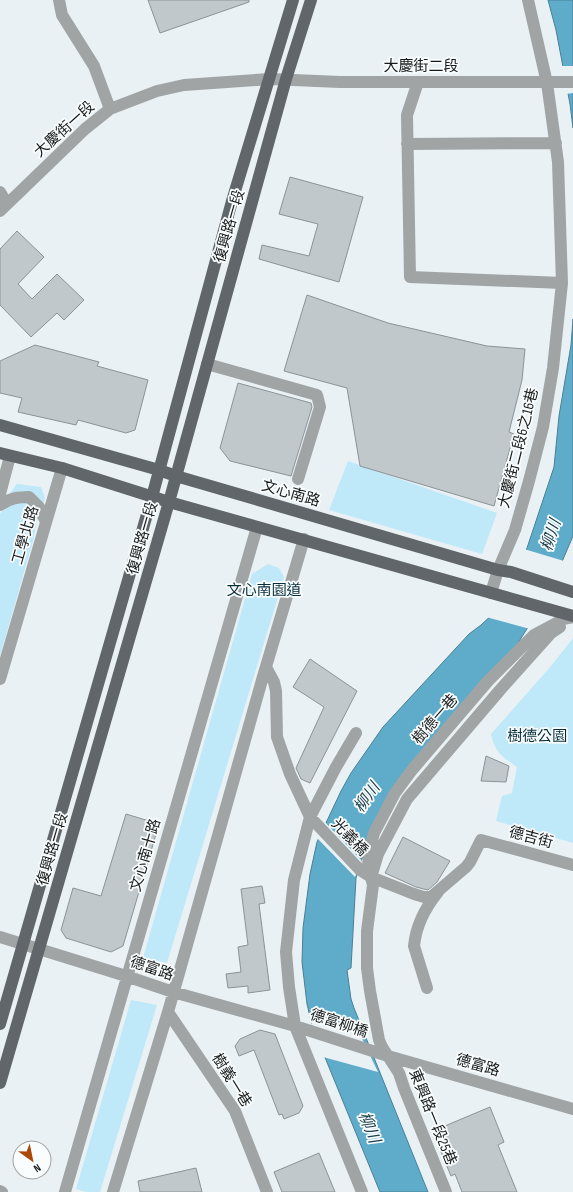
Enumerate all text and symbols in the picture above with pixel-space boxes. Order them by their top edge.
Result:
street label: 大慶街二段 [383,57,459,76]
street label: 大慶街一段 [30,97,99,162]
street label: 復興路一段 [210,187,249,265]
street label: 大慶街二段6之16巷 [494,386,543,510]
street label: 文心南路 [259,476,322,511]
street label: 復興路一段 [123,499,162,577]
street label: 工學北路 [8,504,43,567]
water label: 柳川 [537,515,566,554]
park label: 文心南園道 [226,581,302,600]
street label: 樹德一巷 [409,690,462,748]
park label: 樹德公園 [507,727,567,746]
water label: 柳川 [350,778,385,816]
street label: 復興路一段 [33,810,72,888]
street label: 光義橋 [327,815,372,860]
street label: 文心南十路 [126,816,165,894]
street label: 德吉街 [507,822,555,852]
street label: 德富路 [127,952,176,985]
street label: 德富柳橋 [307,1005,370,1042]
street label: 樹義一巷 [208,1050,256,1111]
street label: 德富路 [454,1050,502,1081]
street label: 東興路一段25巷 [405,1066,460,1168]
water label: 柳川 [354,1109,384,1148]
north arrow [12,1140,52,1180]
text: N [31,1161,43,1175]

